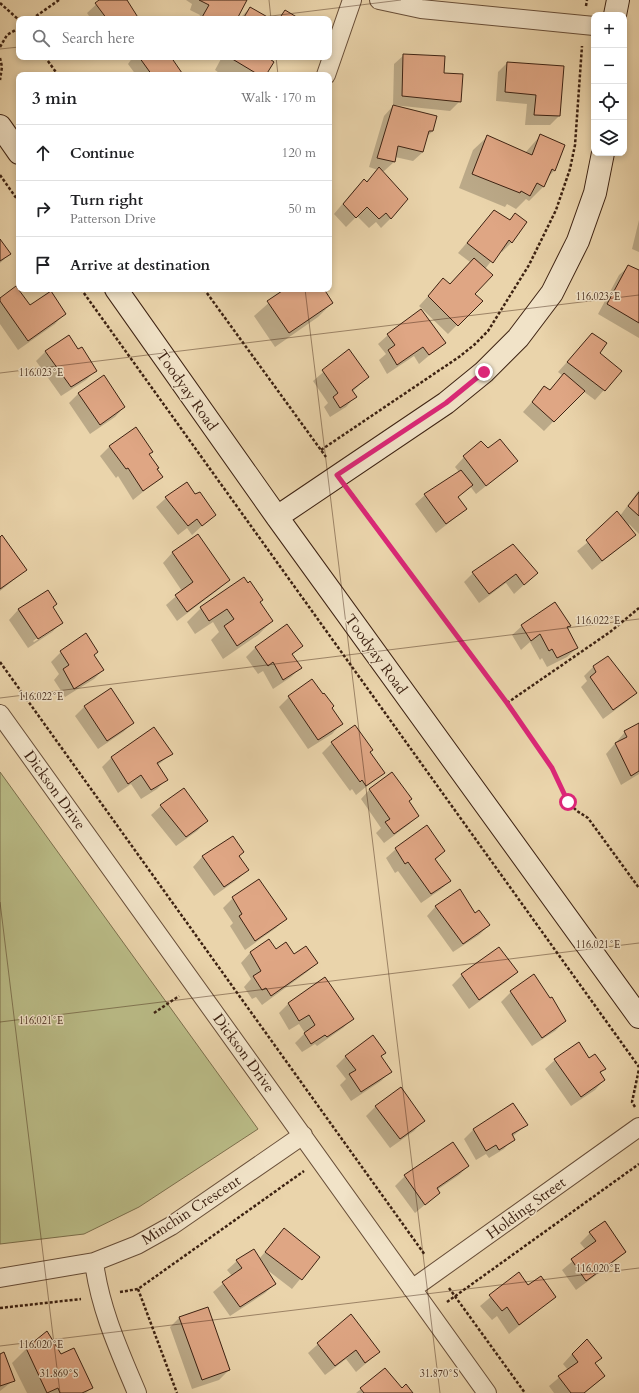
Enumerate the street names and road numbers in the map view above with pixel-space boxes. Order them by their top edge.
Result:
street label: Toodyay Road [152,346,222,434]
street label: Toodyay Road [340,610,412,698]
street label: Dickson Drive [20,746,91,834]
street label: Dickson Drive [209,1009,280,1097]
street label: Minchin Crescent [138,1170,245,1250]
street label: Holding Street [482,1172,570,1244]

